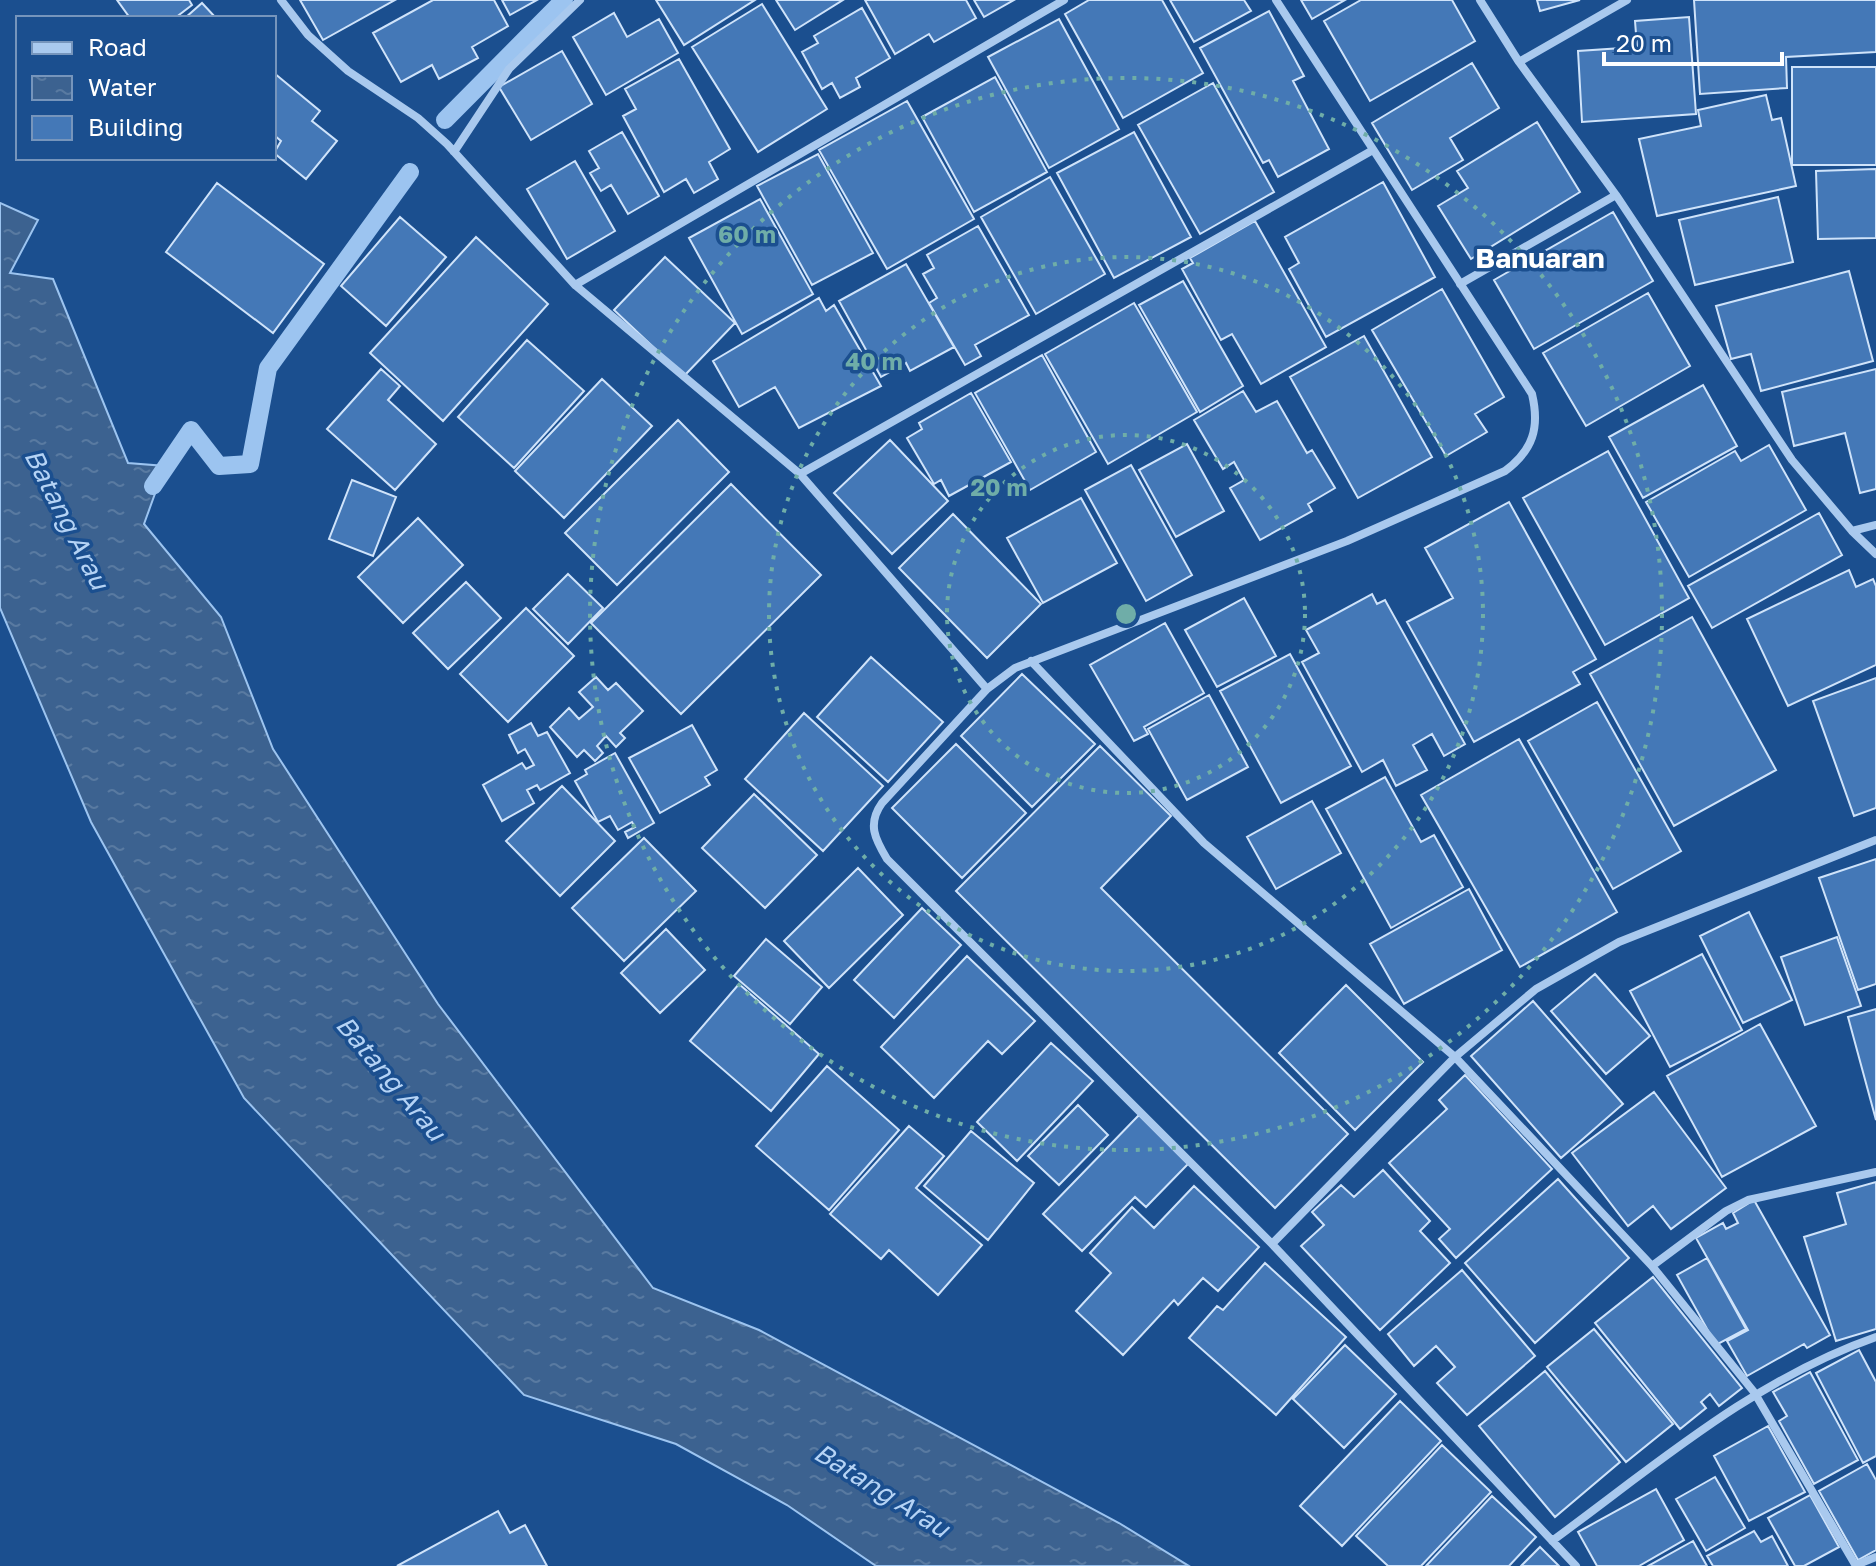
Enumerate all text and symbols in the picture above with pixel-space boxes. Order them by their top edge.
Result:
legend [16,16,276,160]
scale bar [1604,16,1782,66]
text: 20 m [1616,28,1672,57]
text: Road [88,32,147,61]
text: Water [88,72,156,101]
text: Building [88,112,183,141]
text: 60 m [718,219,776,248]
district label: Banuaran [1475,241,1605,274]
text: 40 m [845,346,903,375]
water label: Batang Arau [18,444,117,596]
text: 20 m [970,472,1028,501]
centre of rings [1112,600,1140,628]
water label: Batang Arau [330,1009,454,1148]
water label: Batang Arau [809,1436,957,1545]

